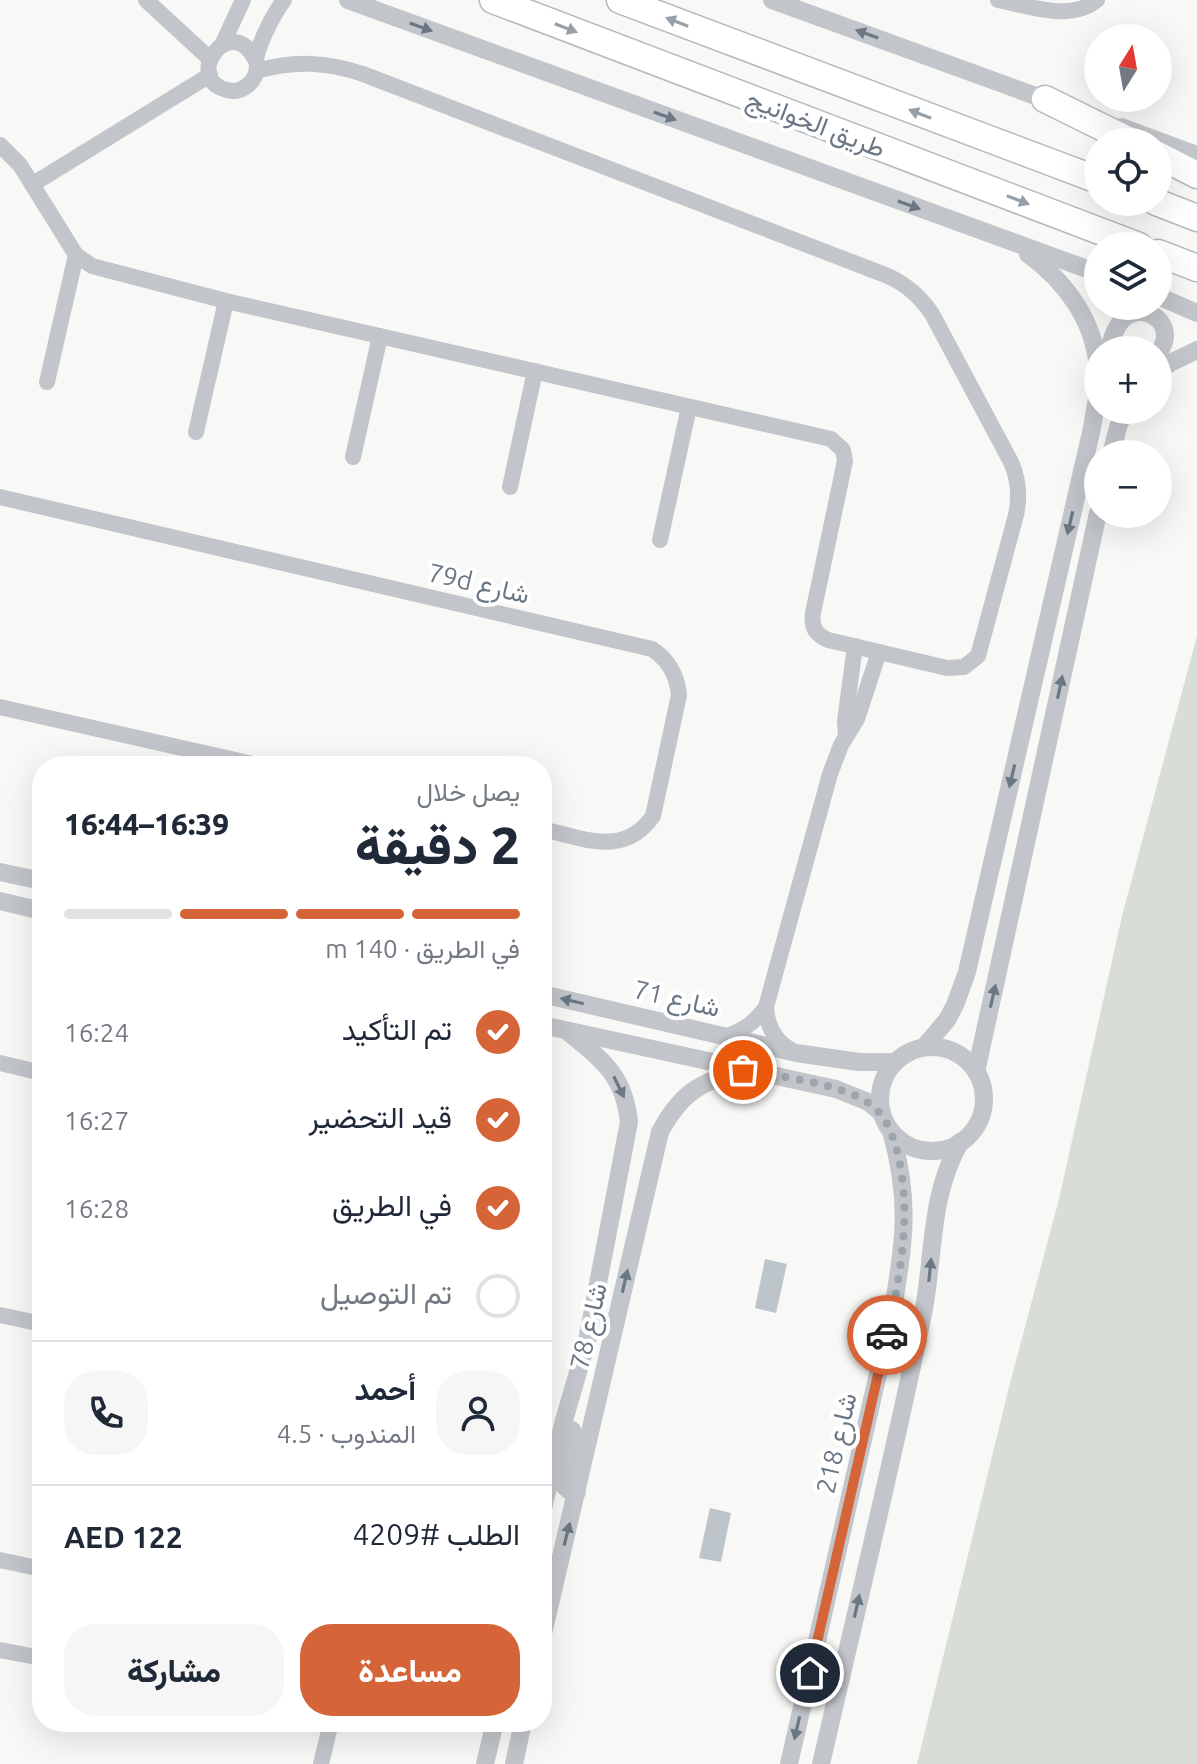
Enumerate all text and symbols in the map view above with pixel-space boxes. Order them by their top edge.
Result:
one-way arrow [665,15,689,28]
one-way arrow [409,21,433,34]
one-way arrow [554,22,578,35]
north arrow [1084,24,1172,112]
map controls [1084,24,1172,528]
one-way arrow [855,27,879,40]
street label: طريق الخوانيج [741,83,889,166]
one-way arrow [908,107,932,119]
one-way arrow [653,110,677,123]
button: locate [1084,128,1172,216]
one-way arrow [1006,194,1030,207]
one-way arrow [898,200,922,212]
button: layers [1084,232,1172,320]
button: + [1084,336,1172,424]
button: − [1084,440,1172,528]
one-way arrow [1063,511,1076,536]
street label: 79d شارع [425,557,532,613]
one-way arrow [1054,674,1067,699]
one-way arrow [1005,764,1018,789]
text: يصل خلال [416,777,520,806]
text: 16:39–16:44 [64,807,229,841]
text: 2 دقيقة [355,816,520,874]
text: في الطريق · 140 m [325,934,520,963]
street label: شارع 71 [630,974,723,1026]
one-way arrow [987,983,1000,1008]
one-way arrow [559,994,584,1007]
icon: check [476,1010,520,1054]
text: تم التأكيد [342,1012,452,1046]
text: 16:24 [64,1018,129,1047]
pin [709,1036,777,1104]
icon: bag [721,1048,765,1092]
one-way arrow [612,1075,626,1098]
icon: check [476,1098,520,1142]
text: قيد التحضير [308,1100,452,1134]
text: 16:27 [64,1106,129,1135]
icon: check [476,1186,520,1230]
text: في الطريق [332,1188,452,1222]
text: 16:28 [64,1194,129,1223]
one-way arrow [923,1257,936,1282]
one-way arrow [619,1268,632,1293]
text: تم التوصيل [320,1276,452,1310]
street label: شارع 78 [564,1280,616,1373]
courier [847,1295,927,1375]
icon: car [865,1313,909,1357]
button: phone [64,1371,148,1455]
button: person [436,1371,520,1455]
text: أحمد [354,1372,416,1406]
street label: شارع 218 [810,1390,866,1497]
text: المندوب · 4.5 [277,1419,416,1448]
text: الطلب #4209 [352,1517,520,1551]
text: AED 122 [64,1520,183,1554]
one-way arrow [561,1522,573,1547]
one-way arrow [851,1593,864,1618]
button: مشاركة [64,1624,284,1716]
button: مساعدة [300,1624,520,1716]
pin [776,1639,844,1707]
icon: home [788,1651,832,1695]
one-way arrow [790,1716,803,1741]

